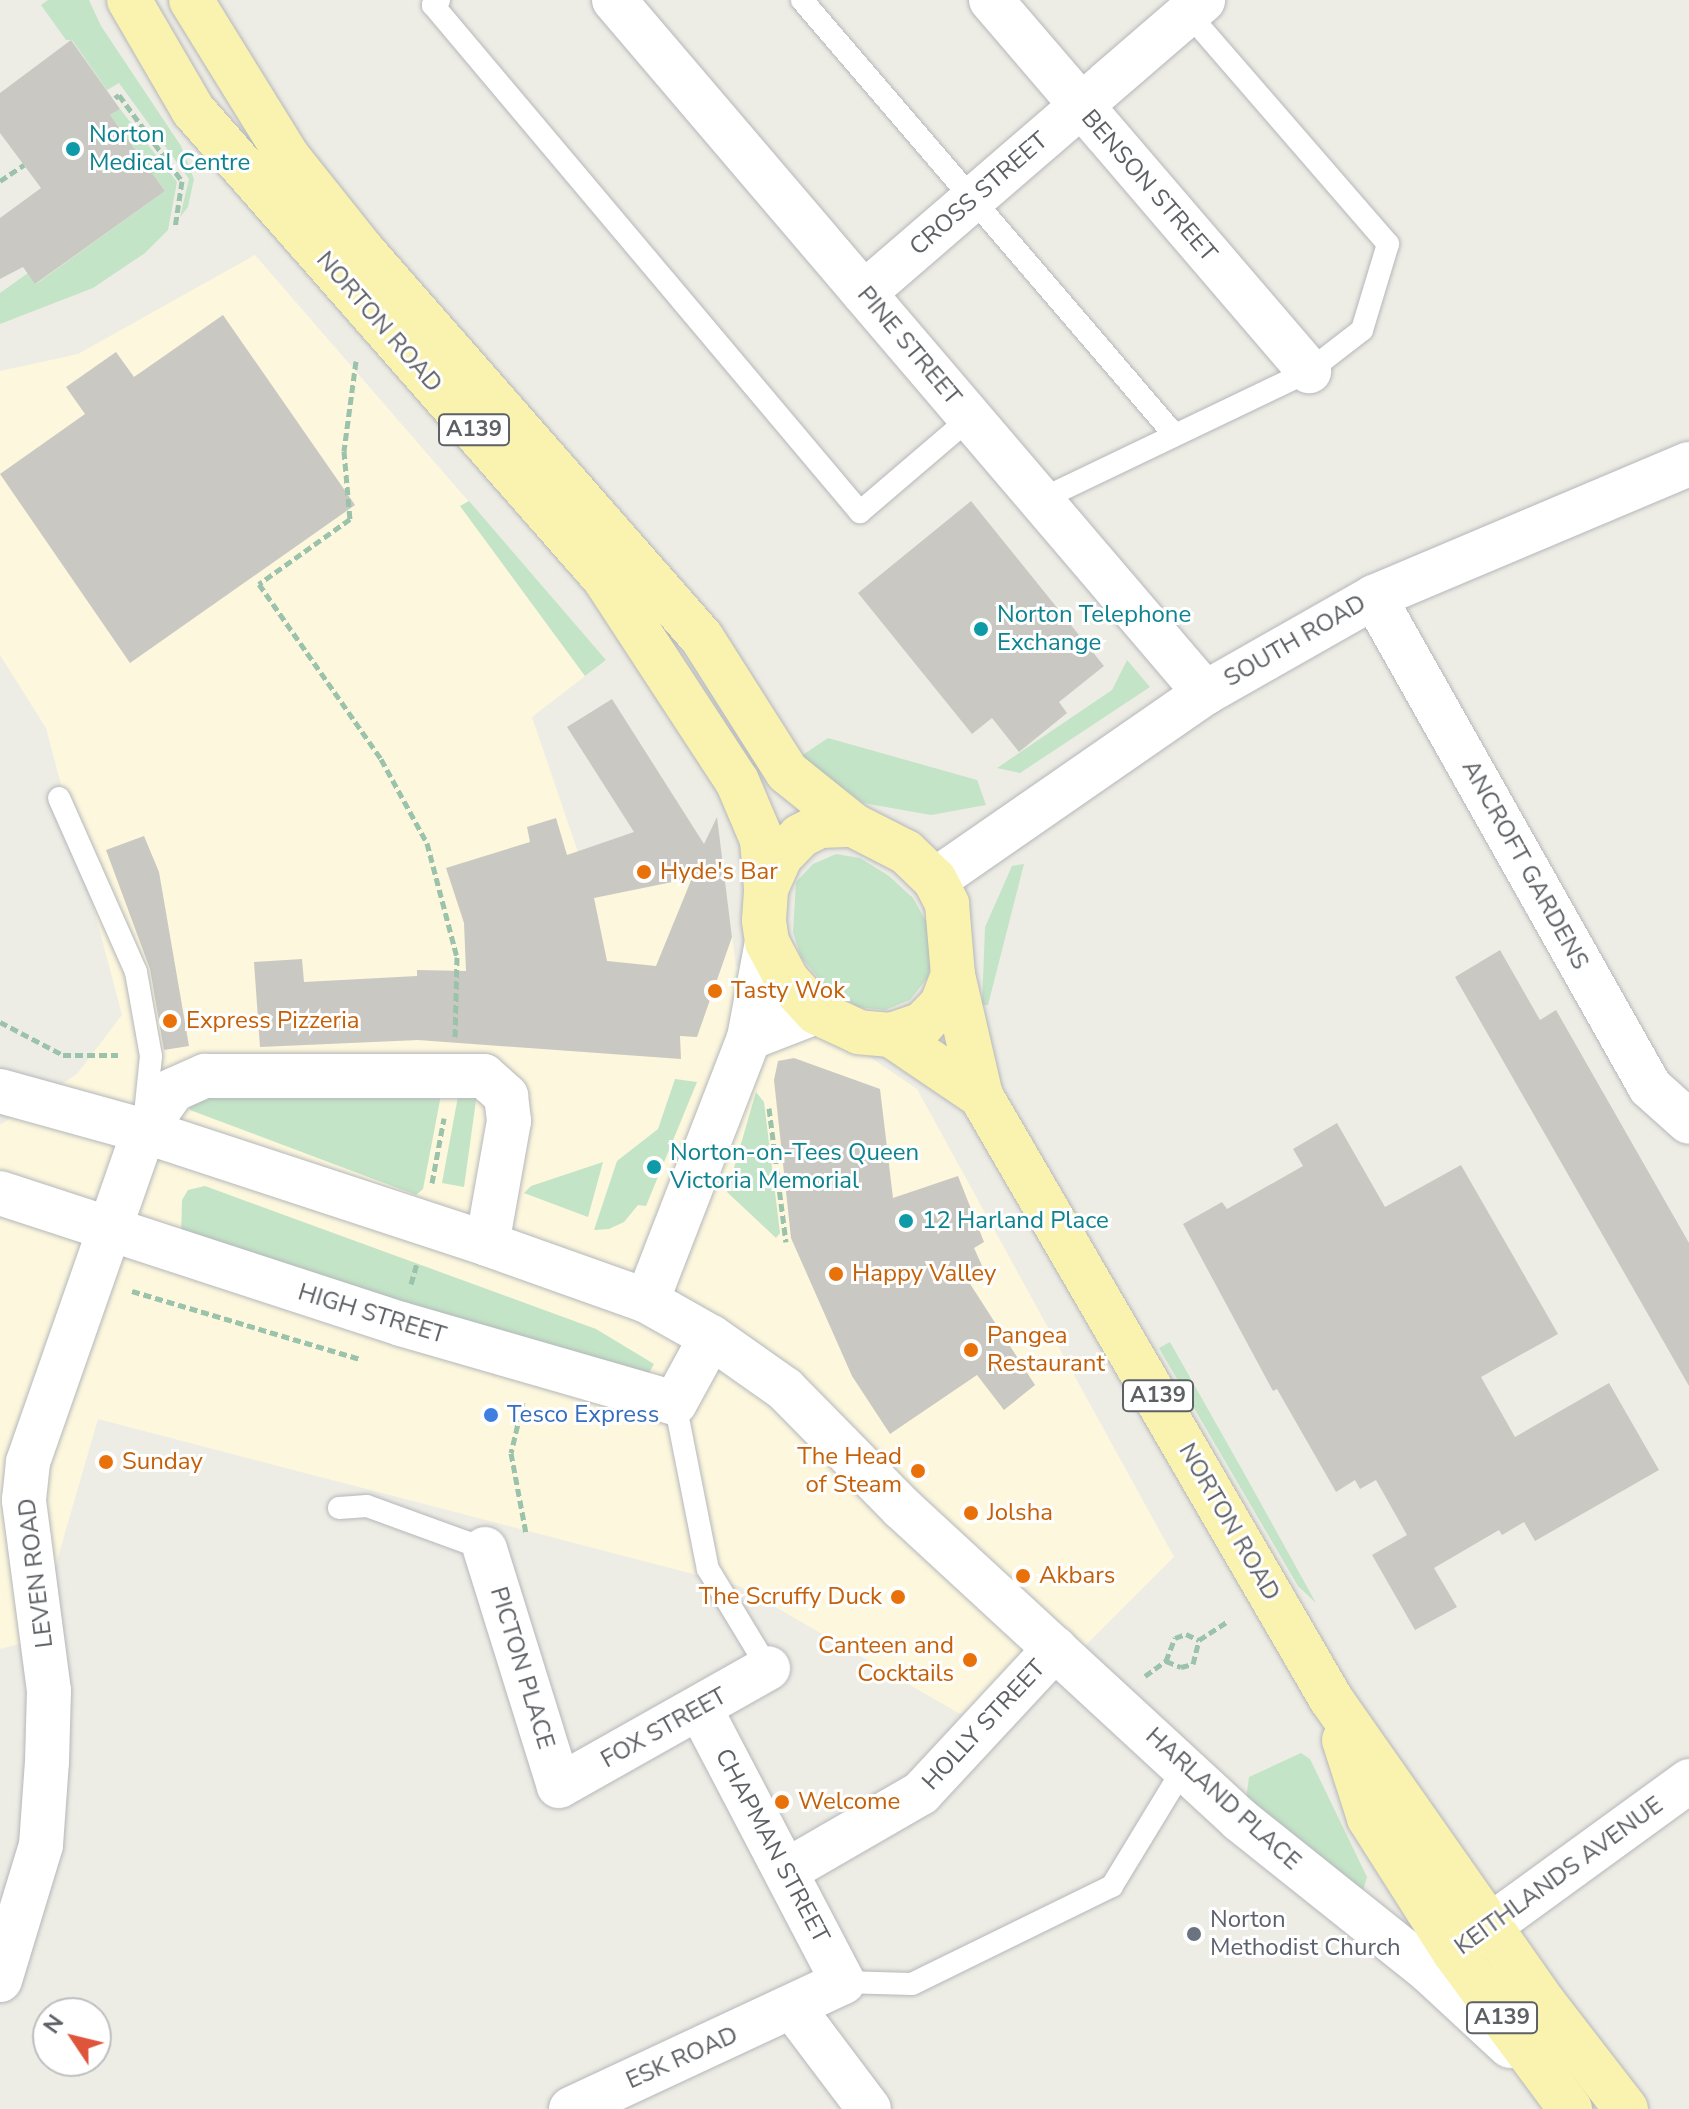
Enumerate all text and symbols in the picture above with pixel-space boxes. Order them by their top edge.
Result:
street label: BENSON STREET [1075,104,1223,268]
place label: Norton Medical Centre [89,121,250,177]
street label: CROSS STREET [904,126,1054,262]
marker: Norton Medical Centre [64,140,82,158]
street label: NORTON ROAD [310,246,448,398]
street label: PINE STREET [851,281,967,411]
road number: A139 [438,412,510,448]
street label: SOUTH ROAD [1219,589,1371,693]
place label: Norton Telephone Exchange [997,601,1191,657]
marker: Norton Telephone Exchange [972,620,990,638]
street label: ANCROFT GARDENS [1455,755,1595,975]
place label: Hyde's Bar [660,858,778,886]
marker: Hyde's Bar [635,863,653,881]
place label: Tasty Wok [731,977,845,1005]
marker: Tasty Wok [706,982,724,1000]
place label: Express Pizzeria [186,1007,359,1035]
marker: Express Pizzeria [161,1012,179,1030]
place label: Norton-on-Tees Queen Victoria Memorial [670,1139,919,1195]
marker: Norton-on-Tees Queen Victoria Memorial [645,1158,663,1176]
place label: 12 Harland Place [922,1207,1109,1235]
marker: 12 Harland Place [897,1212,915,1230]
place label: Happy Valley [852,1260,996,1288]
marker: Happy Valley [827,1265,845,1283]
street label: HIGH STREET [294,1278,450,1350]
place label: Pangea Restaurant [987,1322,1105,1378]
marker: Pangea Restaurant [962,1341,980,1359]
road number: A139 [1122,1378,1194,1414]
place label: Tesco Express [507,1401,659,1429]
marker: Tesco Express [482,1406,500,1424]
street label: NORTON ROAD [1172,1438,1286,1606]
place label: The Head of Steam [797,1443,902,1499]
place label: Sunday [122,1448,203,1476]
marker: Sunday [97,1453,115,1471]
marker: The Head of Steam [909,1462,927,1480]
street label: LEVEN ROAD [13,1496,59,1650]
place label: Jolsha [987,1499,1053,1527]
marker: Jolsha [962,1504,980,1522]
place label: Akbars [1039,1562,1115,1590]
marker: Akbars [1014,1567,1032,1585]
street label: PICTON PLACE [484,1583,560,1753]
place label: The Scruffy Duck [699,1583,882,1611]
marker: The Scruffy Duck [889,1588,907,1606]
place label: Canteen and Cocktails [818,1632,954,1688]
marker: Canteen and Cocktails [961,1651,979,1669]
street label: HOLLY STREET [916,1654,1052,1796]
street label: FOX STREET [596,1682,732,1774]
street label: HARLAND PLACE [1140,1722,1306,1876]
street label: CHAPMAN STREET [709,1744,835,1948]
place label: Welcome [798,1788,900,1816]
street label: KEITHLANDS AVENUE [1449,1791,1669,1961]
marker: Welcome [773,1793,791,1811]
place label: Norton Methodist Church [1210,1906,1401,1962]
marker: Norton Methodist Church [1185,1925,1203,1943]
north arrow [32,1997,112,2077]
road number: A139 [1466,2000,1538,2036]
text: N [37,2009,71,2040]
street label: ESK ROAD [622,2021,742,2095]

